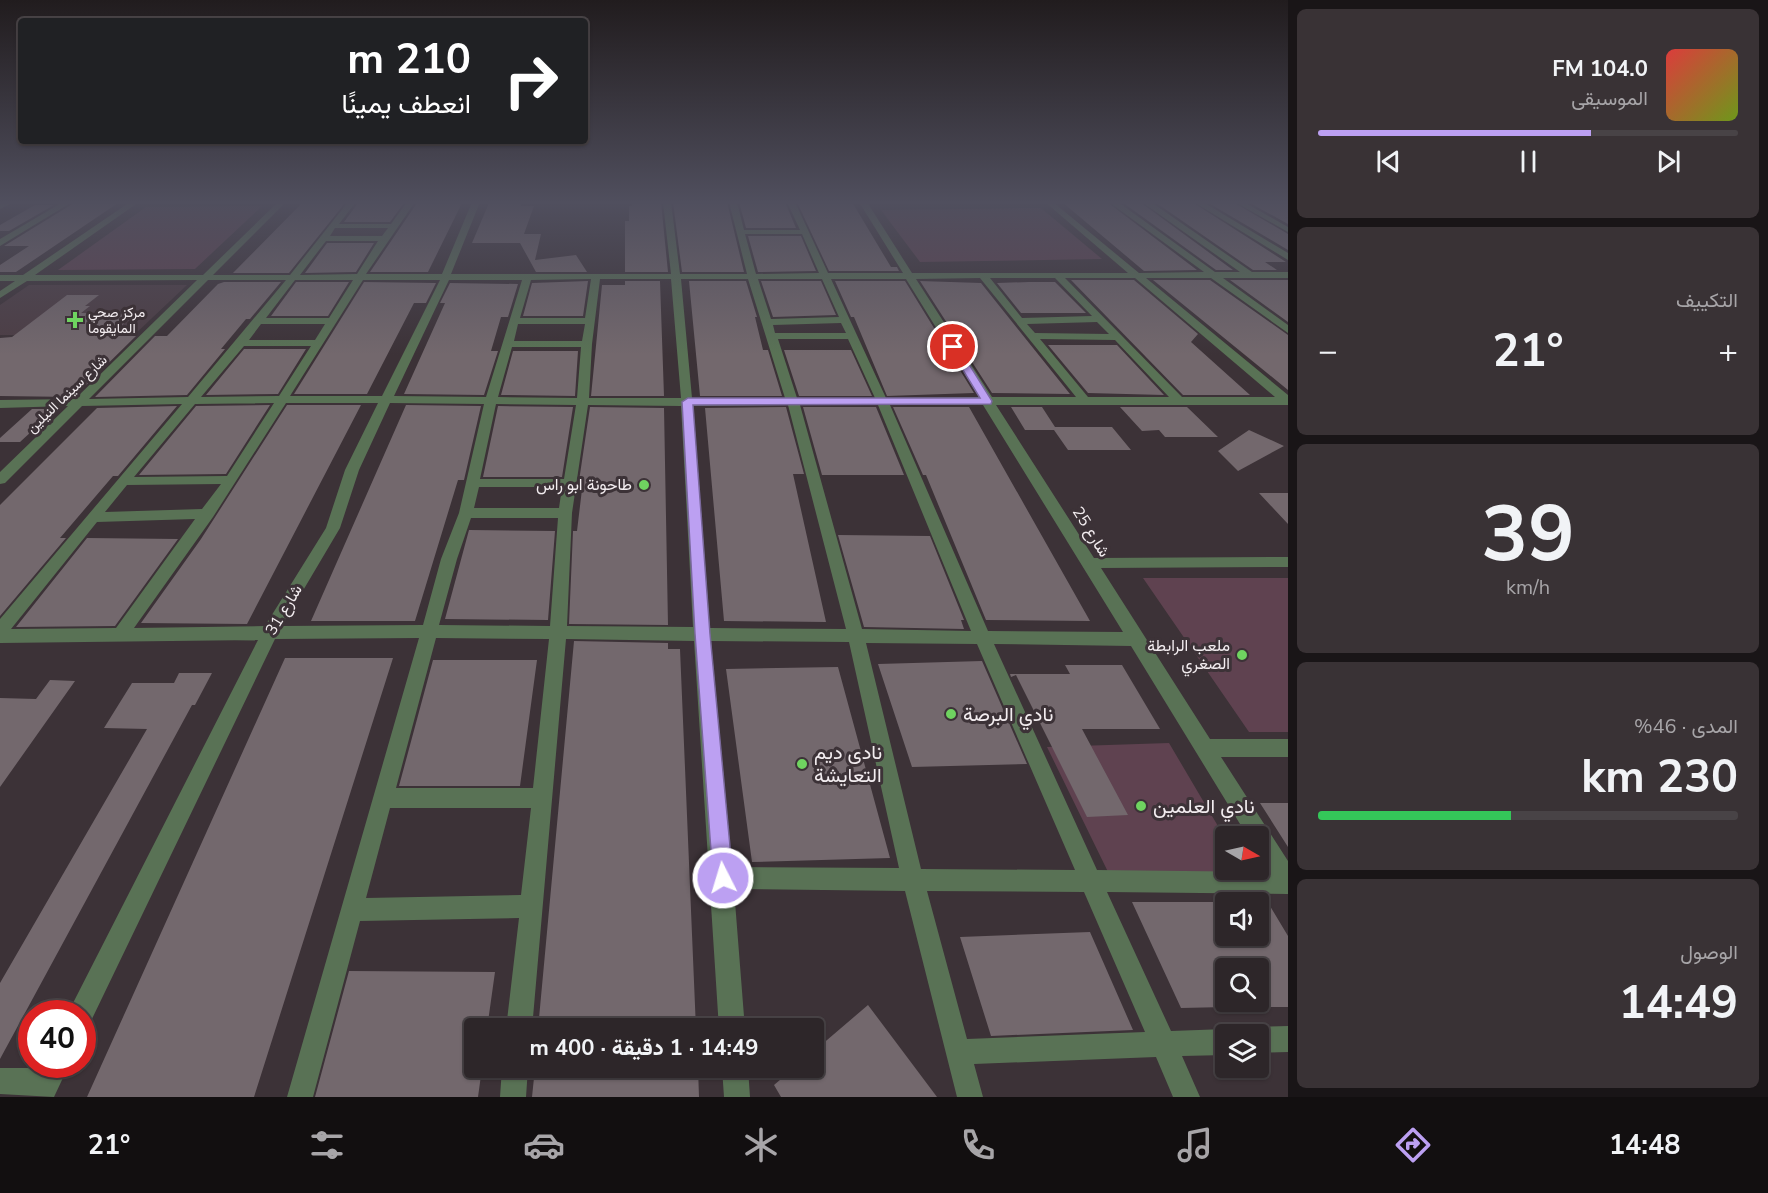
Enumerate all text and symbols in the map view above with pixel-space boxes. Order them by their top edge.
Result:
text: 210 m [347,31,471,88]
icon: right [492,42,570,120]
text: 104.0 FM [1552,54,1648,84]
text: الموسيقى [1571,85,1648,112]
text: انعطف يمينًا [341,86,471,123]
icon: previous [1372,145,1405,178]
icon: pause [1512,145,1545,178]
icon: next [1652,145,1685,178]
text: التكييف [1676,287,1738,314]
place label: مركز صحي المايقوما [88,303,145,338]
marker: مركز صحي المايقوما [66,311,84,329]
pin [927,321,978,372]
text: 21° [1492,321,1564,382]
text: − [1318,329,1338,374]
text: + [1718,329,1738,374]
icon: arrive [936,330,969,363]
street label: شارع سينما النيلين [23,351,112,438]
place label: طاحونة ابو راس [536,474,632,496]
marker: طاحونة ابو راس [637,478,651,492]
text: 39 [1481,481,1575,588]
street label: شارع 25 [1067,503,1115,561]
text: km/h [1506,574,1550,601]
street label: شارع 31 [260,581,308,639]
place label: ملعب الرابطة الصغري [1147,635,1230,677]
marker: ملعب الرابطة الصغري [1235,648,1249,662]
place label: نادي البرصة [963,701,1053,731]
marker: نادي البرصة [944,707,958,721]
text: المدى · 46% [1634,713,1738,740]
place label: نادى ديم التعايشة [814,739,882,789]
text: 230 km [1581,747,1738,808]
marker: نادى ديم التعايشة [795,757,809,771]
place label: نادي العلمين [1153,793,1255,823]
marker: نادي العلمين [1134,799,1148,813]
north arrow [1215,826,1269,880]
map controls [1215,826,1269,1078]
position arrow [691,846,755,910]
button: sound [1215,892,1269,946]
text: الوصول [1680,939,1738,966]
button: search [1215,958,1269,1012]
text: 14:49 [1619,973,1738,1034]
speed limit sign: 40 [18,1000,96,1078]
button: layers [1215,1024,1269,1078]
text: 14:49 · 1 دقيقة · 400 m [530,1033,758,1063]
icon: filters [306,1124,348,1166]
icon: car [523,1124,565,1166]
icon: climate [740,1124,782,1166]
icon: phone [957,1124,999,1166]
icon: music [1174,1124,1216,1166]
icon: directions [1392,1124,1434,1166]
text: 21° [88,1127,130,1164]
text: 14:48 [1609,1127,1680,1164]

